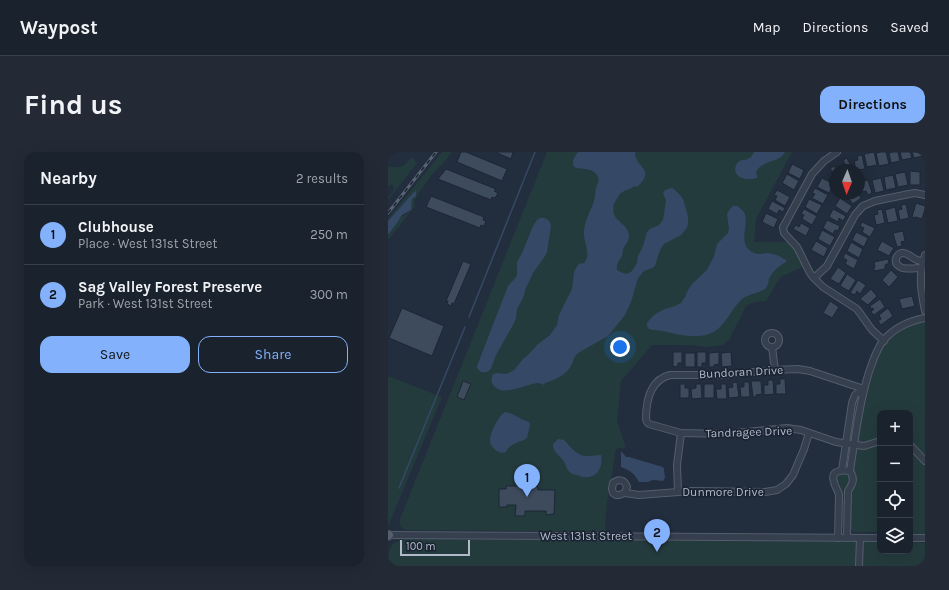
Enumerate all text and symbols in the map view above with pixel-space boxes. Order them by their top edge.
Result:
text: Waypost [20,17,98,39]
text: Map [753,19,781,36]
text: Directions [803,19,868,36]
text: Saved [890,19,929,36]
button: Directions [820,86,925,123]
text: Find us [24,88,123,121]
north arrow [829,164,865,200]
text: Nearby [40,168,97,188]
text: 2 results [296,171,348,186]
text: Clubhouse [78,218,154,236]
text: 1 [51,227,55,242]
text: 250 m [310,227,348,242]
text: Place · West 131st Street [78,236,217,251]
text: Sag Valley Forest Preserve [78,278,262,296]
text: 2 [49,287,57,302]
text: 300 m [310,287,348,302]
text: Park · West 131st Street [78,296,212,311]
button: Save [40,336,190,373]
button: Share [198,336,348,373]
your location [610,337,630,357]
street label: Bundoran Drive [698,363,784,381]
map controls [877,410,913,554]
button: + [877,410,913,446]
street label: Tandragee Drive [705,423,793,441]
button: − [877,446,913,482]
pin: 1 [514,464,540,497]
button: locate [877,482,913,518]
street label: Dunmore Drive [682,485,764,499]
button: layers [877,518,913,554]
pin: 2 [644,519,670,552]
street label: West 131st Street [540,529,632,543]
scale bar [400,538,470,557]
text: 100 m [406,540,436,553]

